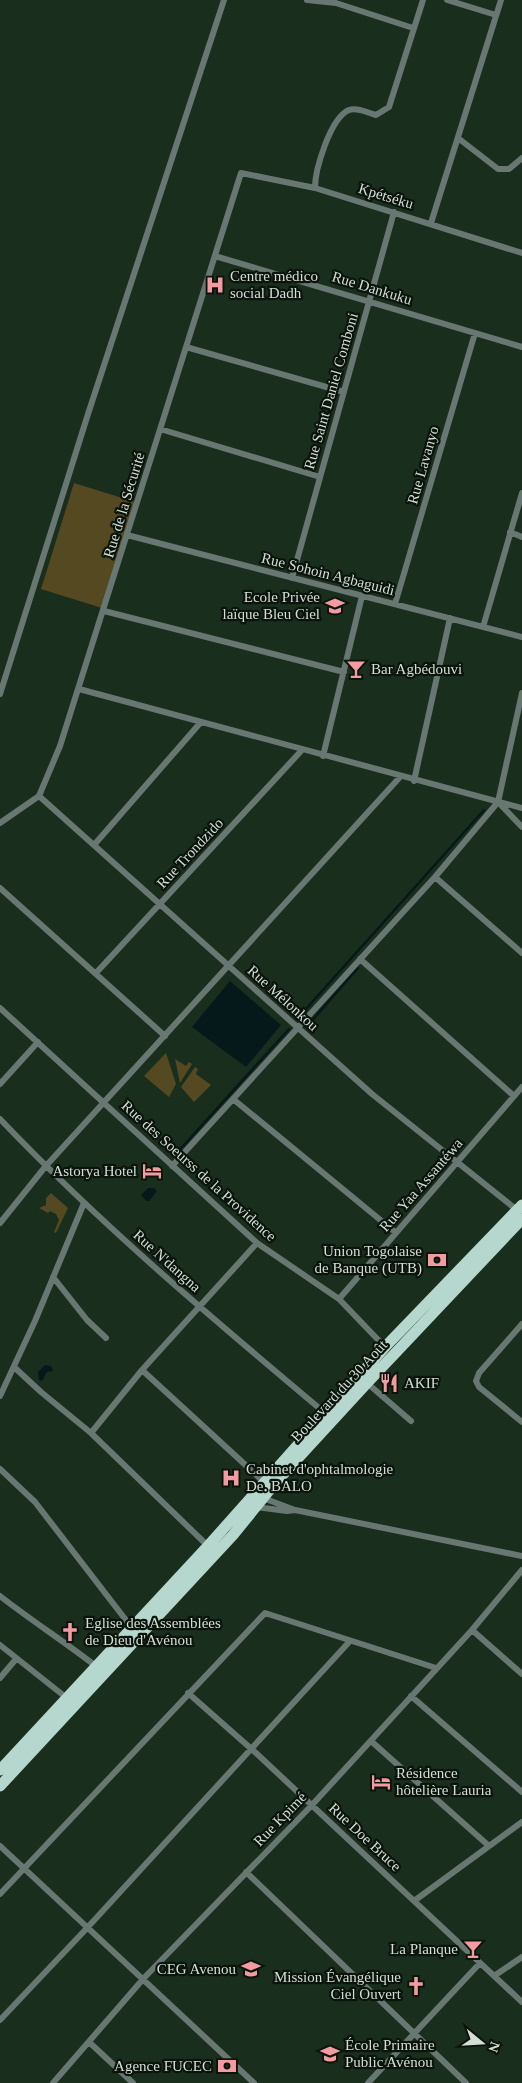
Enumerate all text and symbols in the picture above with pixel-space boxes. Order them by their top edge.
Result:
street label: Kpétséku [357,180,416,212]
place label: Centre médico social Dadh [230,268,318,301]
street label: Rue Dankuku [330,268,414,308]
hospital icon: Centre médico social Dadh [204,274,226,296]
street label: Rue Saint Daniel Comboni [301,311,361,471]
street label: Rue Lavanyo [404,424,442,506]
street label: Rue de la Sécurité [100,450,148,560]
street label: Rue Sohoin Agbaguidi [260,550,396,598]
place label: Ecole Privée laïque Bleu Ciel [223,589,320,622]
school or university icon: Ecole Privée laïque Bleu Ciel [324,595,346,617]
bar icon: Bar Agbédouvi [345,658,367,680]
place label: Bar Agbédouvi [371,661,462,677]
street label: Rue Trondzido [154,815,226,891]
street label: Rue Mélonkou [244,962,322,1034]
street label: Rue des Soeurss de la Providence [119,1097,280,1245]
street label: Rue Yaa Assantéwa [376,1135,466,1235]
hotel icon: Astorya Hotel [141,1160,163,1182]
place label: Astorya Hotel [52,1163,137,1179]
street label: Rue N'dangna [130,1227,204,1296]
place label: Union Togolaise de Banque (UTB) [315,1243,422,1277]
bank icon: Union Togolaise de Banque (UTB) [426,1249,448,1271]
street label: Boulevard du 30 Août [288,1336,391,1445]
restaurant icon: AKIF [378,1372,400,1394]
place label: AKIF [404,1375,439,1391]
place label: Cabinet d'ophtalmologie De. BALO [246,1461,394,1494]
hospital icon: Cabinet d'ophtalmologie De. BALO [220,1467,242,1489]
place label: Eglise des Assemblées de Dieu d'Avénou [85,1615,221,1648]
church icon: Eglise des Assemblées de Dieu d'Avénou [59,1621,81,1643]
place label: Résidence hôtelière Lauria [396,1765,492,1798]
hotel icon: Résidence hôtelière Lauria [370,1771,392,1793]
street label: Rue Kpimé [250,1788,310,1849]
street label: Rue Doe Bruce [326,1800,405,1875]
bar icon: La Planque [462,1938,484,1960]
place label: La Planque [390,1941,458,1957]
school or university icon: CEG Avenou [240,1958,262,1980]
place label: CEG Avenou [157,1961,236,1977]
place label: Mission Évangélique Ciel Ouvert [274,1969,402,2002]
church icon: Mission Évangélique Ciel Ouvert [405,1975,427,1997]
north arrow [457,2018,507,2068]
place label: École Primaire Public Avénou [345,2037,435,2070]
text: N [485,2040,503,2054]
school or university icon: École Primaire Public Avénou [319,2043,341,2065]
bank icon: Agence FUCEC [216,2055,238,2077]
place label: Agence FUCEC [114,2058,212,2074]

